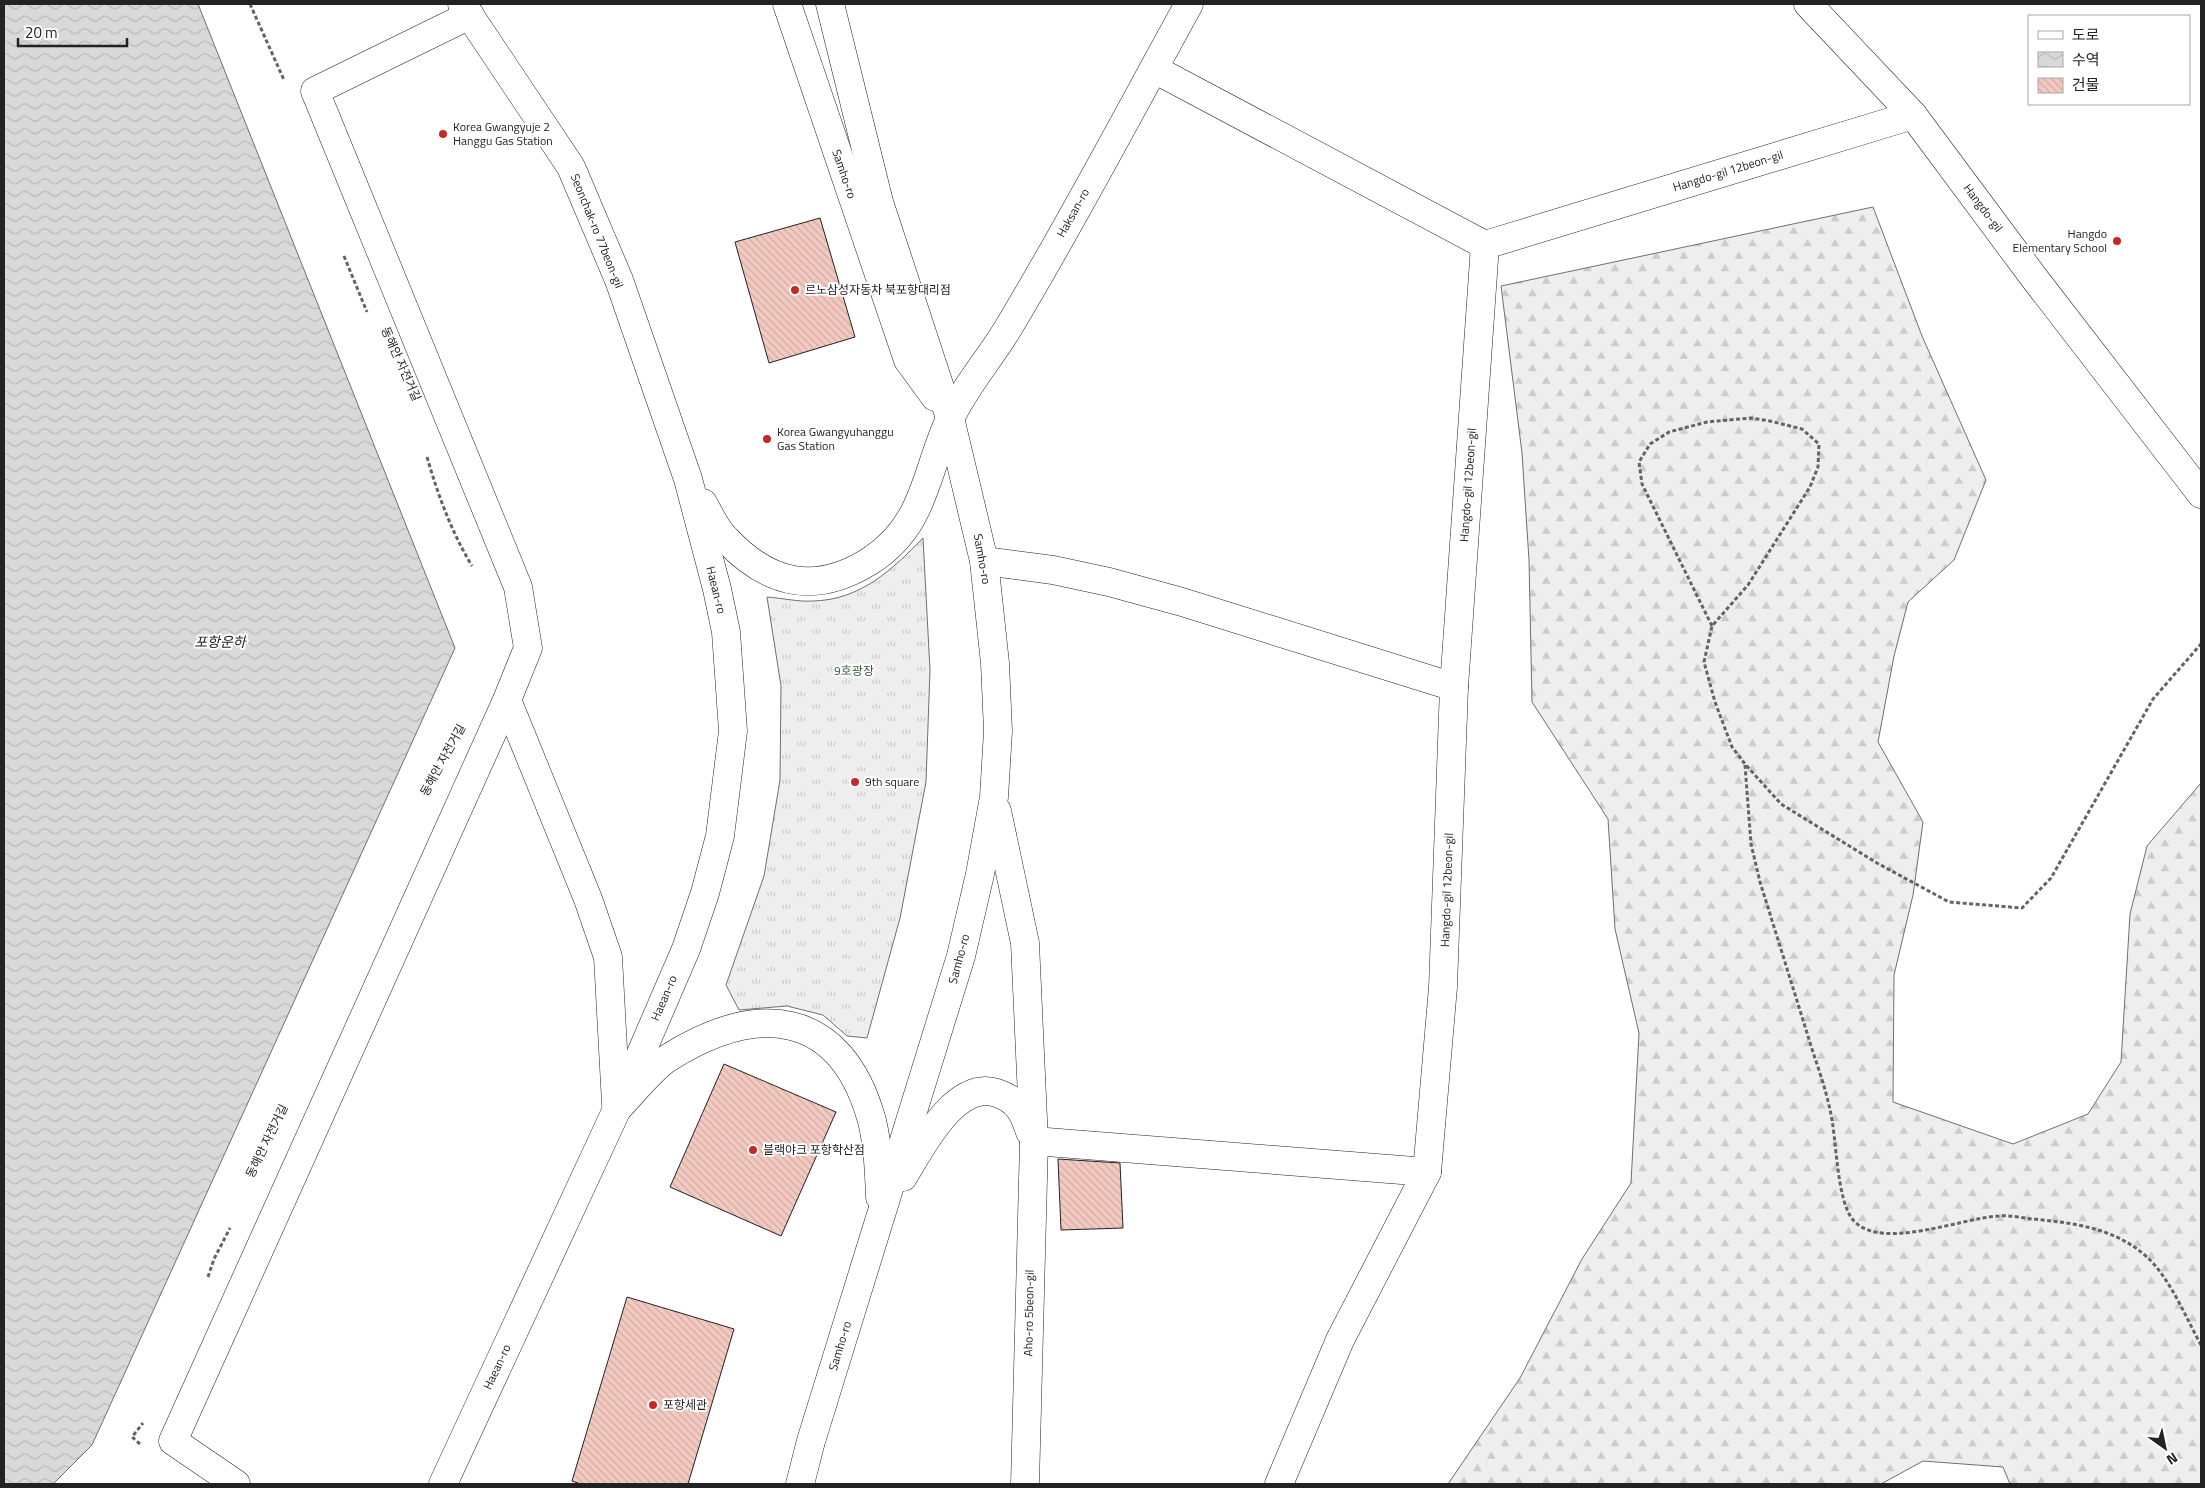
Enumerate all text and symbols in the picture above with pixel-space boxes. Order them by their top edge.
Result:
scale bar [18,15,126,47]
legend [2028,15,2190,105]
text: 20 m [25,21,58,44]
text: 도로 [2072,23,2100,46]
text: 수역 [2072,48,2100,71]
text: 건물 [2072,73,2100,96]
place label: Korea Gwangyuje 2 Hanggu Gas Station [453,117,553,150]
marker: Korea Gwangyuje 2 Hanggu Gas Station [437,128,449,140]
street label: Hangdo-gil 12beon-gil [1670,145,1785,196]
street label: Samho-ro [827,147,862,201]
street label: Seonchak-ro 77beon-gil [566,171,629,291]
street label: Hangdo-gil [1959,180,2008,236]
street label: Haksan-ro [1051,185,1094,241]
place label: Hangdo Elementary School [2013,224,2107,257]
marker: Hangdo Elementary School [2111,235,2123,247]
place label: 르노삼성자동차 북포항대리점 [805,280,951,299]
marker: 르노삼성자동차 북포항대리점 [789,284,801,296]
street label: 동해안 자전거길 [377,323,426,404]
place label: Korea Gwangyuhanggu Gas Station [777,422,894,455]
street label: Hangdo-gil 12beon-gil [1454,427,1481,543]
marker: Korea Gwangyuhanggu Gas Station [761,433,773,445]
street label: Samho-ro [969,532,996,586]
street label: Haean-ro [701,564,732,616]
water label: 포항운하 [194,631,248,652]
park label: 9호광장 [834,661,874,680]
street label: 동해안 자전거길 [415,720,470,799]
place label: 9th square [865,772,919,791]
marker: 9th square [849,776,861,788]
street label: Hangdo-gil 12beon-gil [1435,833,1458,947]
street label: Samho-ro [943,932,974,986]
street label: Haean-ro [645,972,682,1024]
street label: 동해안 자전거길 [240,1101,293,1181]
place label: 블랙야크 포항학산점 [763,1140,865,1159]
marker: 블랙야크 포항학산점 [747,1144,759,1156]
street label: Aho-ro 5beon-gil [1018,1269,1039,1357]
street label: Samho-ro [823,1319,856,1373]
street label: Haean-ro [478,1341,515,1393]
place label: 포항세관 [663,1395,707,1414]
marker: 포항세관 [647,1399,659,1411]
north arrow [2140,1423,2190,1473]
text: N [2163,1448,2182,1471]

